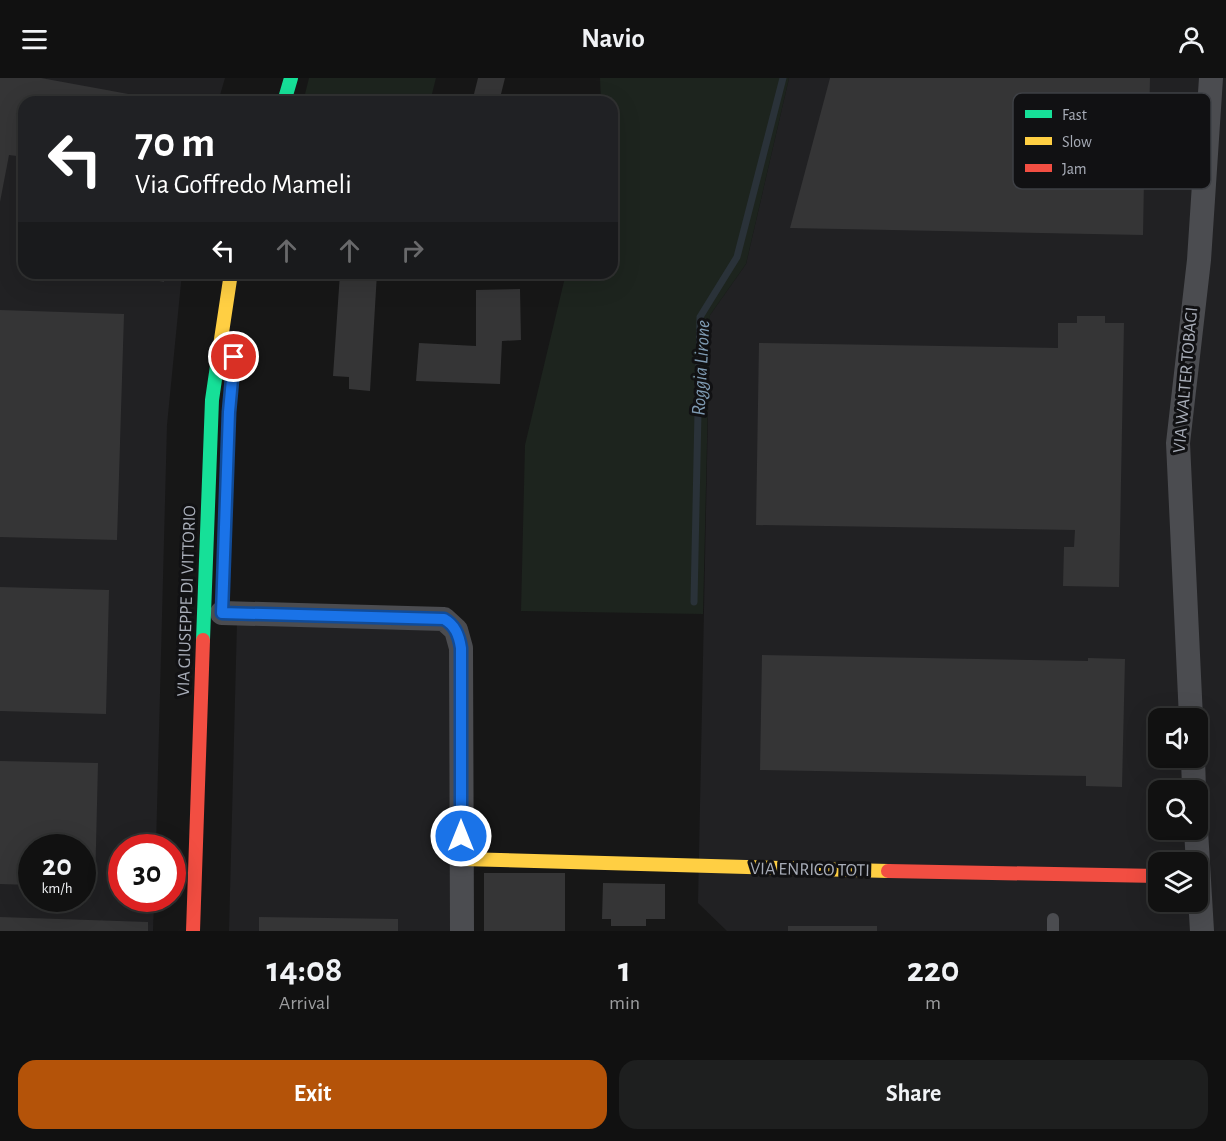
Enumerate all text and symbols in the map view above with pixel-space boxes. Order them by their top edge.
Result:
icon: menu [18,23,51,56]
icon: person [1175,23,1208,56]
text: Navio [581,25,645,52]
legend [1013,93,1211,189]
text: Fast [1062,107,1087,123]
icon: left [36,120,114,198]
text: 70 m [135,122,215,164]
text: Slow [1062,134,1092,150]
text: Jam [1062,161,1087,177]
text: Via Goffredo Mameli [135,171,352,198]
icon: left [207,234,240,267]
icon: ahead [270,234,303,267]
icon: ahead [333,234,366,267]
icon: right [396,234,429,267]
street label: VIA WALTER TOBAGI [1171,306,1201,454]
water label: Roggia Lirone [689,319,714,416]
pin [208,331,259,382]
icon: arrive [217,340,250,373]
street label: VIA GIUSEPPE DI VITTORIO [175,505,199,697]
map controls [1148,708,1208,912]
button: sound [1148,708,1208,768]
button: search [1148,780,1208,840]
position arrow [429,804,493,868]
speed limit sign: 30 [108,834,186,912]
text: 20 [42,851,72,881]
button: layers [1148,852,1208,912]
street label: VIA ENRICO TOTI [750,860,870,880]
text: km/h [42,881,72,896]
text: 14:08 [267,952,342,988]
text: 1 [618,952,631,988]
text: 220 [907,952,959,988]
text: Arrival [279,993,330,1013]
text: min [609,993,640,1013]
text: m [925,993,941,1013]
button: Exit [18,1060,607,1129]
button: Share [619,1060,1208,1129]

